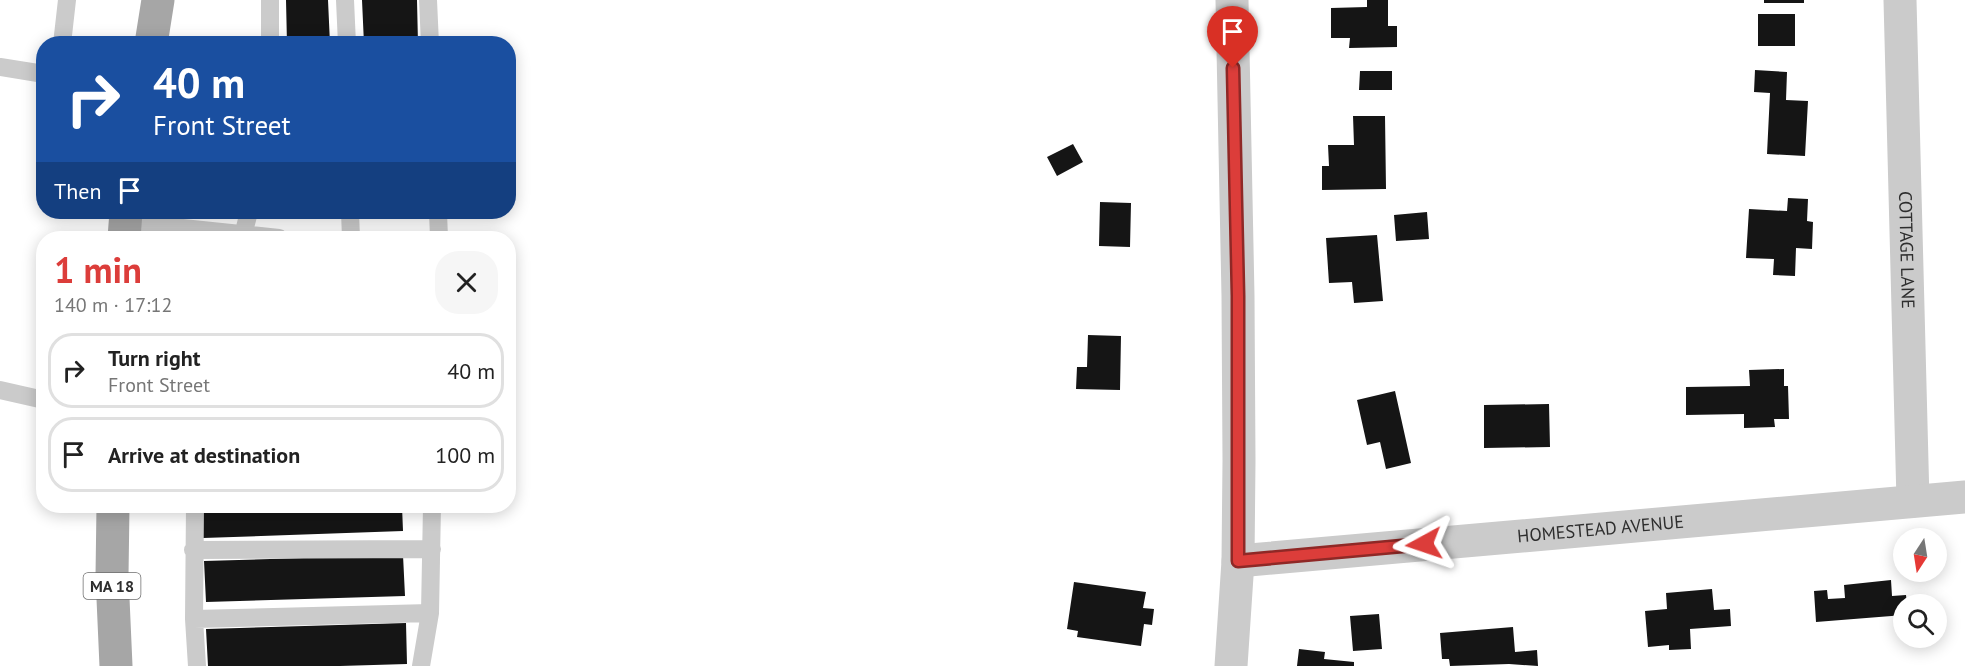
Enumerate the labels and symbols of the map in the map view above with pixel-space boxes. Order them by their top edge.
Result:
pin [1207,6,1258,68]
street label: COTTAGE LANE [1894,191,1920,309]
street label: HOMESTEAD AVENUE [1516,510,1685,547]
position arrow [1392,512,1456,576]
north arrow [1893,528,1947,582]
road number: MA 18 [84,573,140,599]

